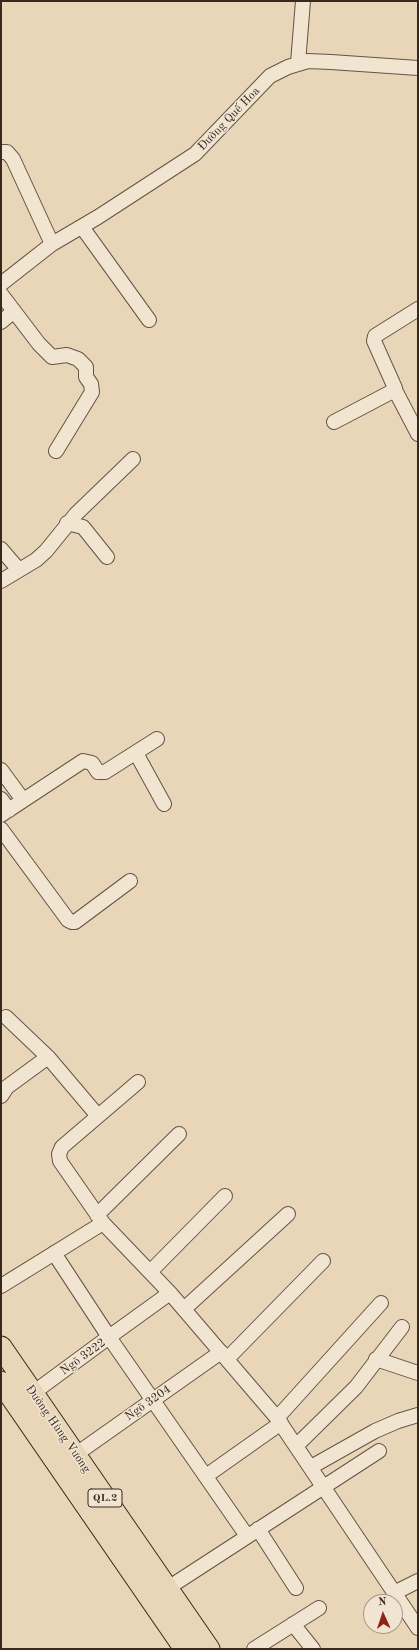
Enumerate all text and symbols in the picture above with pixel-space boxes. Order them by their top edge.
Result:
street label: Đường Quế Hoa [195,84,263,154]
street label: Ngõ 3222 [57,1336,109,1378]
street label: Đường Hùng Vương [22,1382,94,1476]
street label: Ngõ 3204 [122,1382,174,1424]
road number: QL.2 [88,1489,122,1507]
north arrow [363,1594,403,1634]
text: N [378,1597,387,1608]

